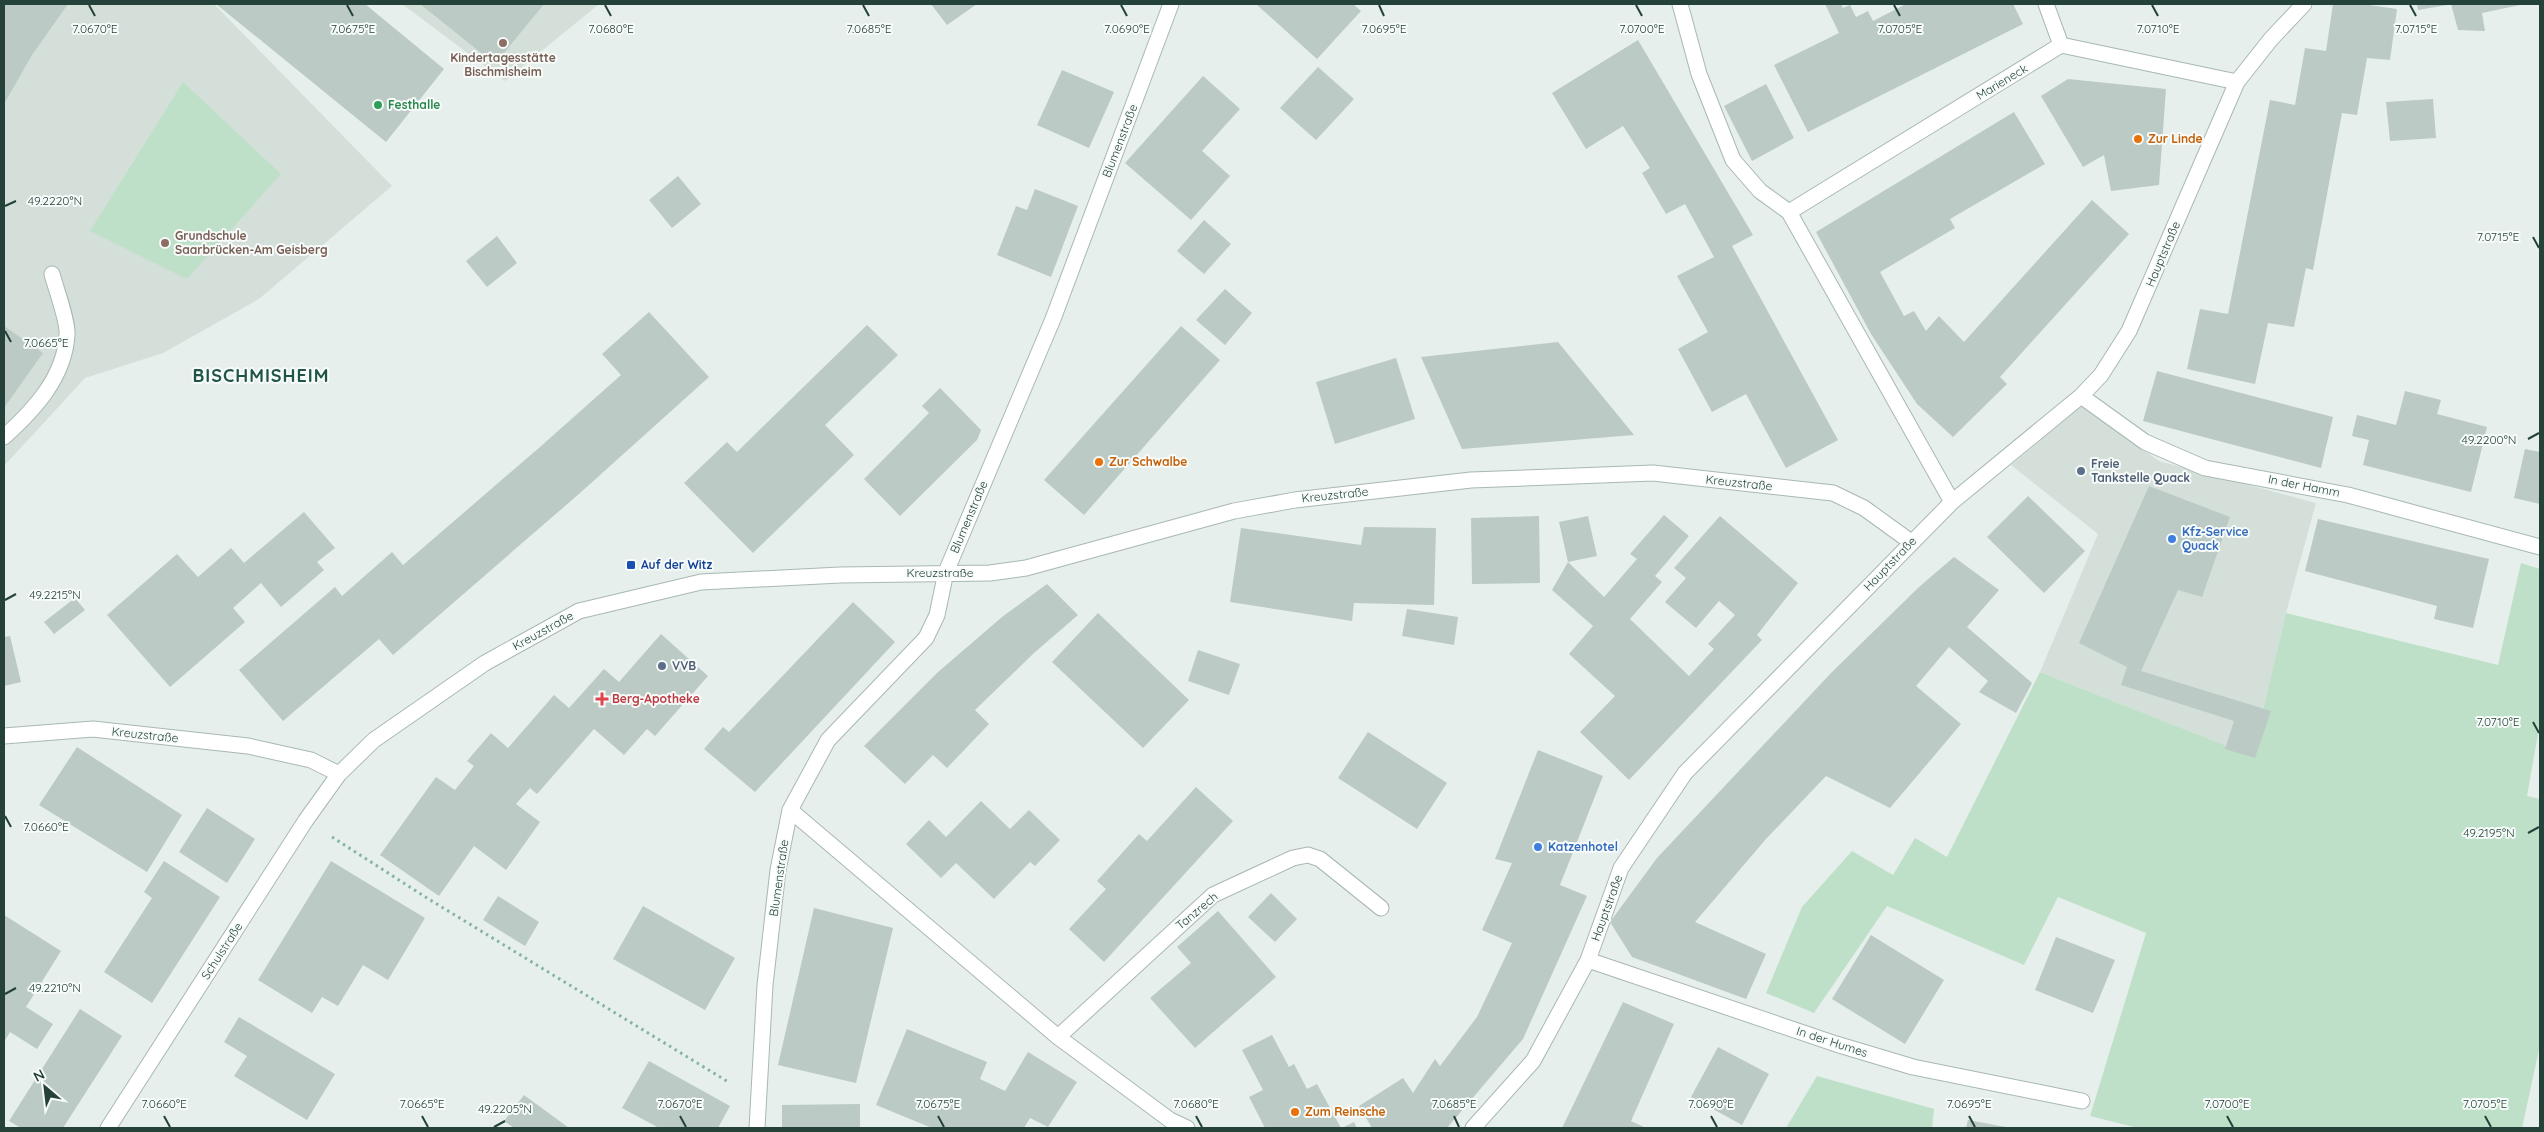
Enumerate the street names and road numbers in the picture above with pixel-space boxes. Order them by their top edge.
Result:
street label: Marieneck [1973,60,2030,103]
street label: Blumenstraße [1099,102,1140,180]
street label: Hauptstraße [2142,219,2183,289]
street label: In der Hamm [2267,471,2341,500]
street label: Kreuzstraße [1705,472,1773,493]
street label: Blumenstraße [947,478,991,555]
street label: Kreuzstraße [1301,484,1369,505]
street label: Hauptstraße [1860,533,1919,594]
street label: Kreuzstraße [906,565,974,580]
street label: Kreuzstraße [510,608,576,653]
street label: Kreuzstraße [111,724,179,745]
street label: Blumenstraße [766,838,791,917]
street label: Hauptstraße [1588,872,1626,943]
street label: Tanzrech [1173,889,1221,932]
street label: Schulstraße [198,919,246,982]
street label: In der Humes [1795,1023,1870,1060]

